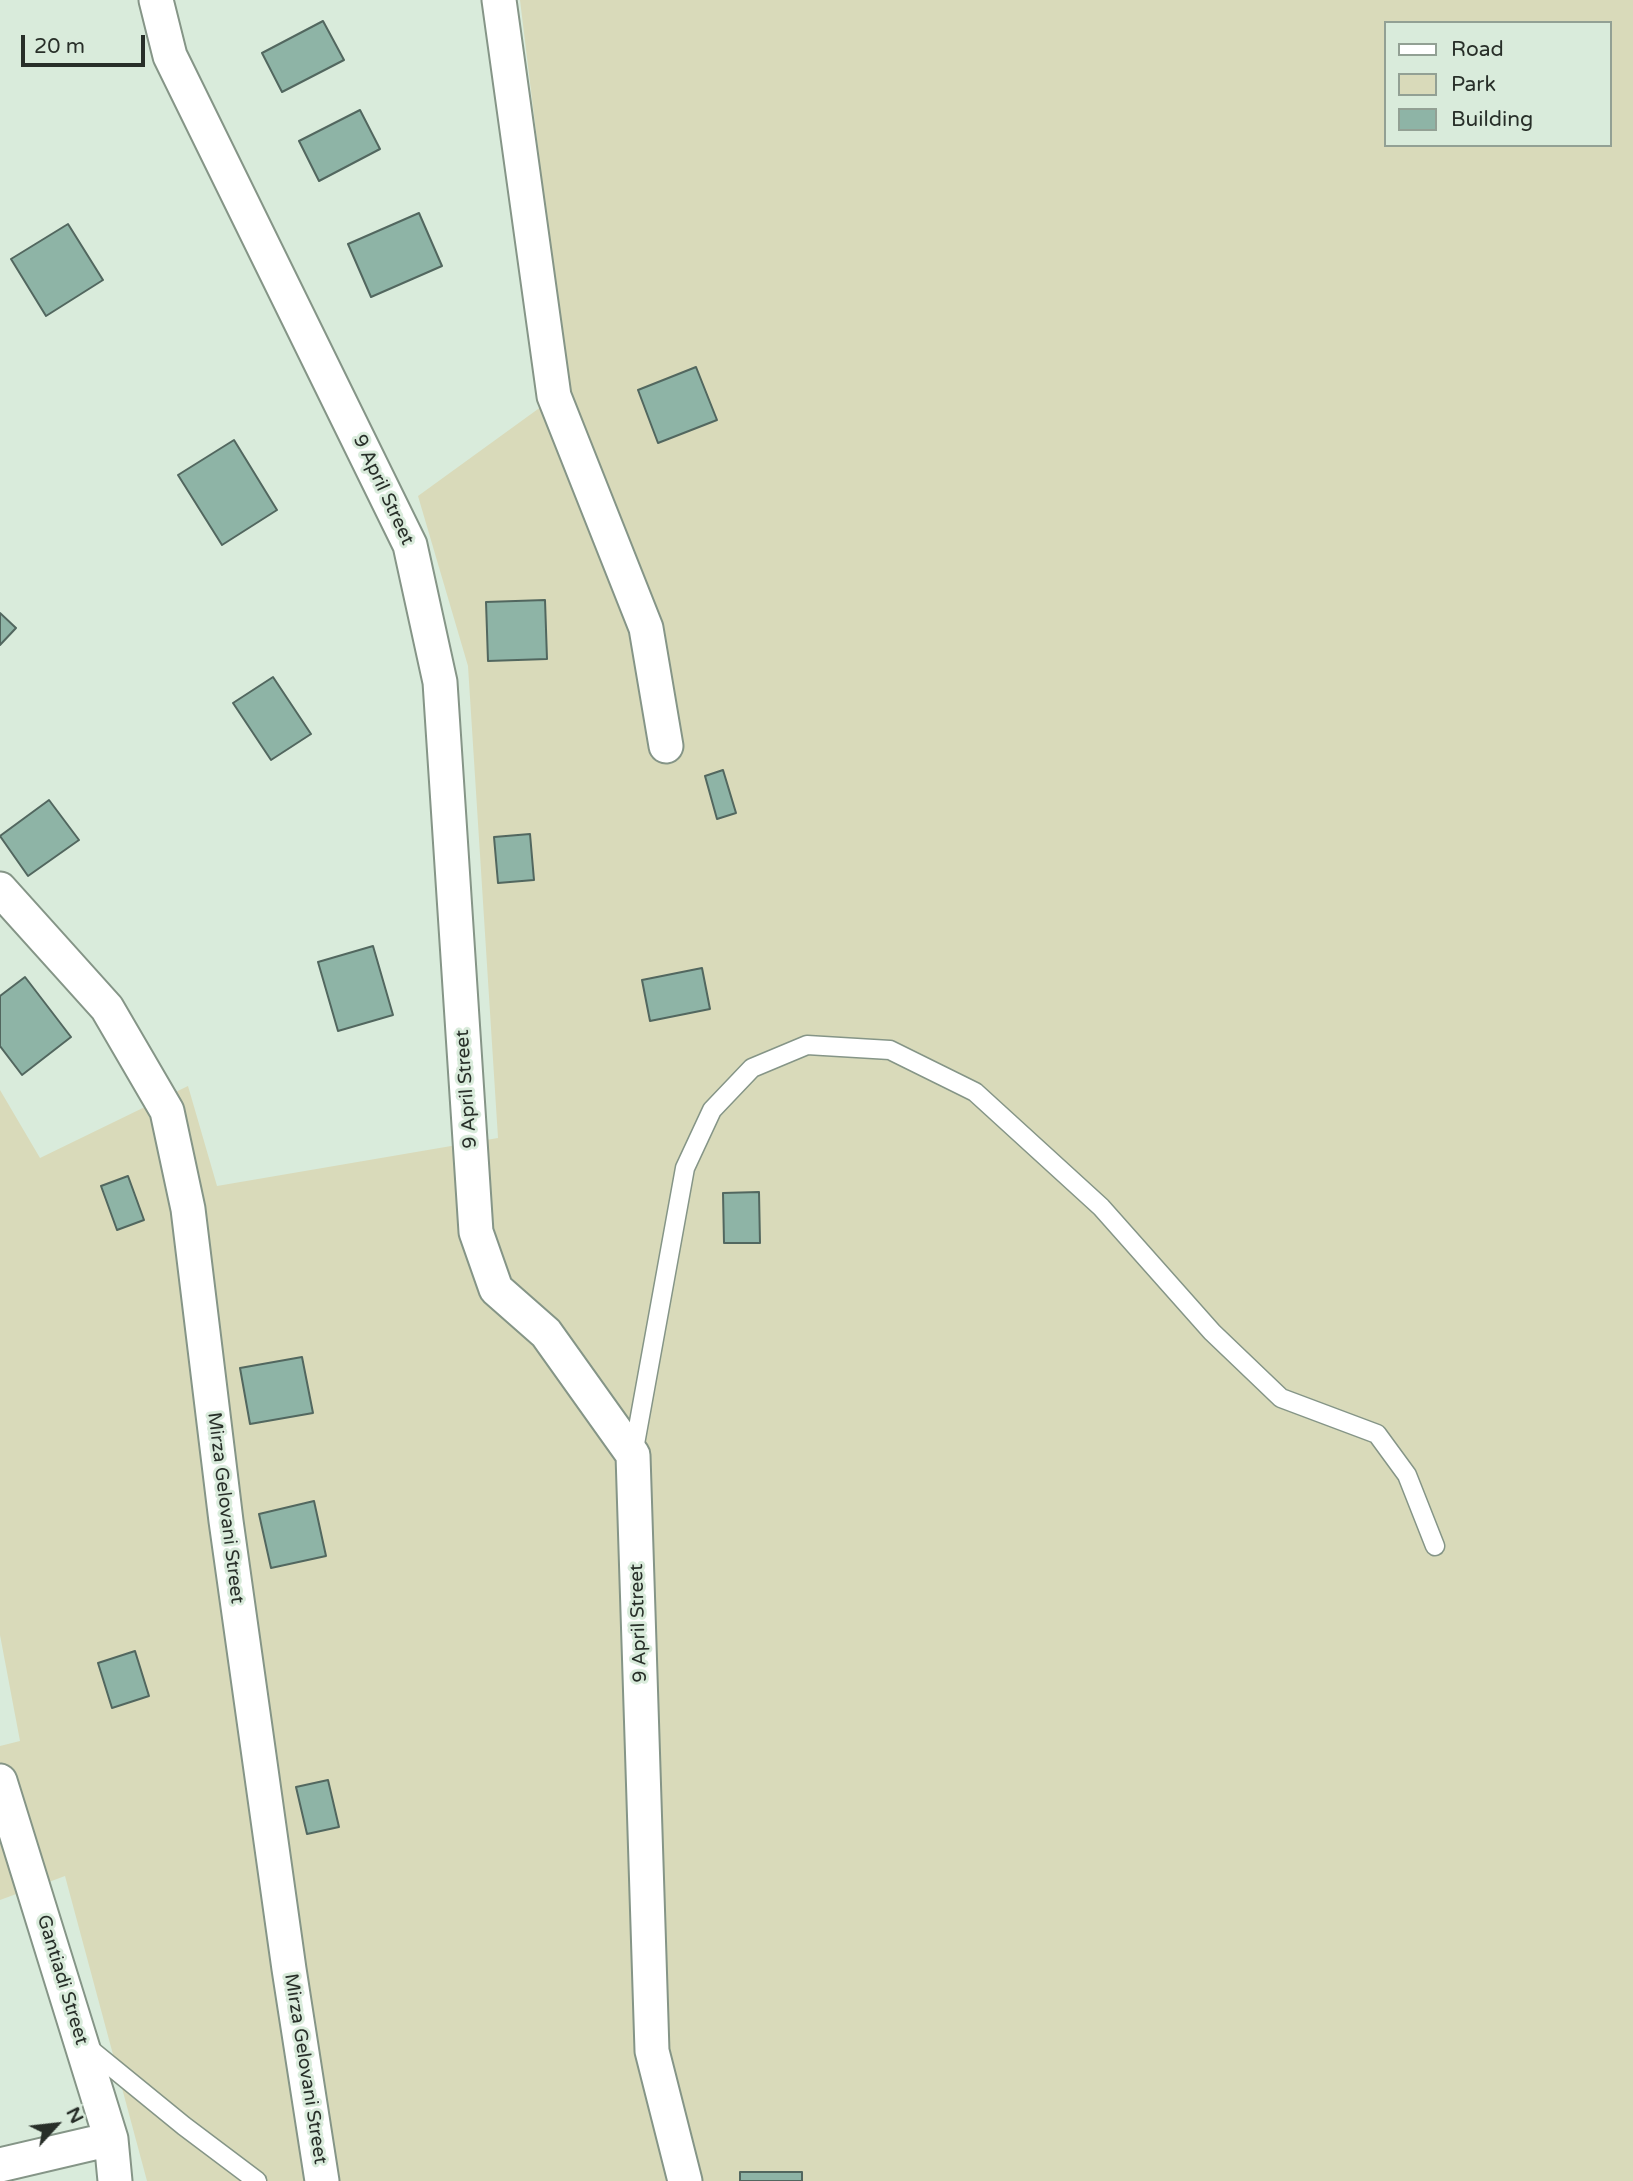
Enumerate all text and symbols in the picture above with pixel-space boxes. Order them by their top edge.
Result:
scale bar [24,21,149,65]
legend [1384,21,1612,147]
text: 20 m [34,34,85,59]
text: Road [1451,37,1504,62]
text: Park [1451,72,1496,97]
text: Building [1451,107,1533,132]
street label: 9 April Street [348,431,418,549]
street label: 9 April Street [451,1029,483,1149]
street label: Mirza Gelovani Street [202,1411,248,1605]
street label: 9 April Street [626,1563,652,1683]
street label: Gantiadi Street [31,1912,93,2048]
street label: Mirza Gelovani Street [279,1972,331,2166]
north arrow [21,2090,91,2160]
text: N [61,2104,88,2127]

